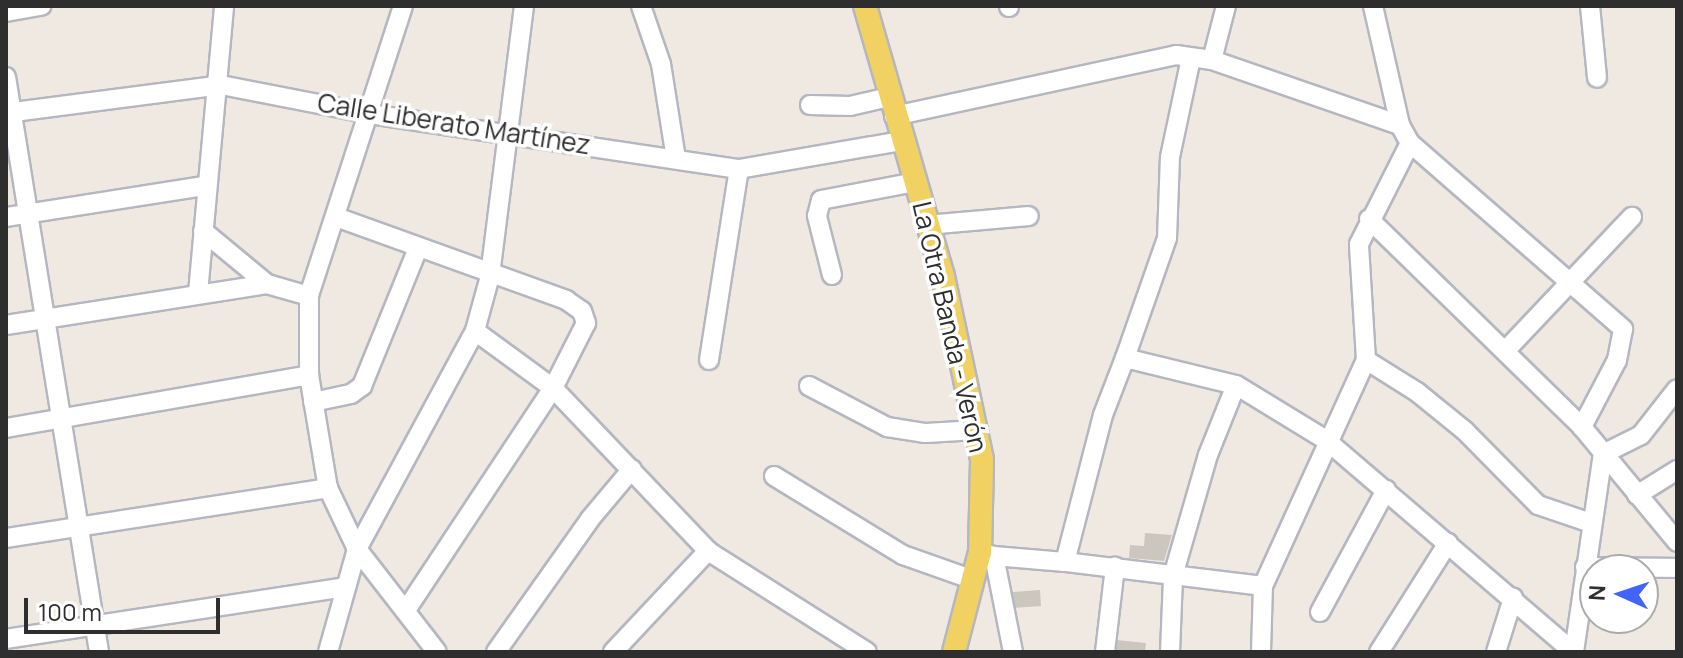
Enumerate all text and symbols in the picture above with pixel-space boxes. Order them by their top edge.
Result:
street label: Calle Liberato Martínez [315,87,593,161]
street label: La Otra Banda - Verón [906,198,994,456]
north arrow [1579,554,1659,634]
scale bar [28,582,224,632]
text: N [1582,584,1612,602]
text: 100 m [38,595,102,628]

